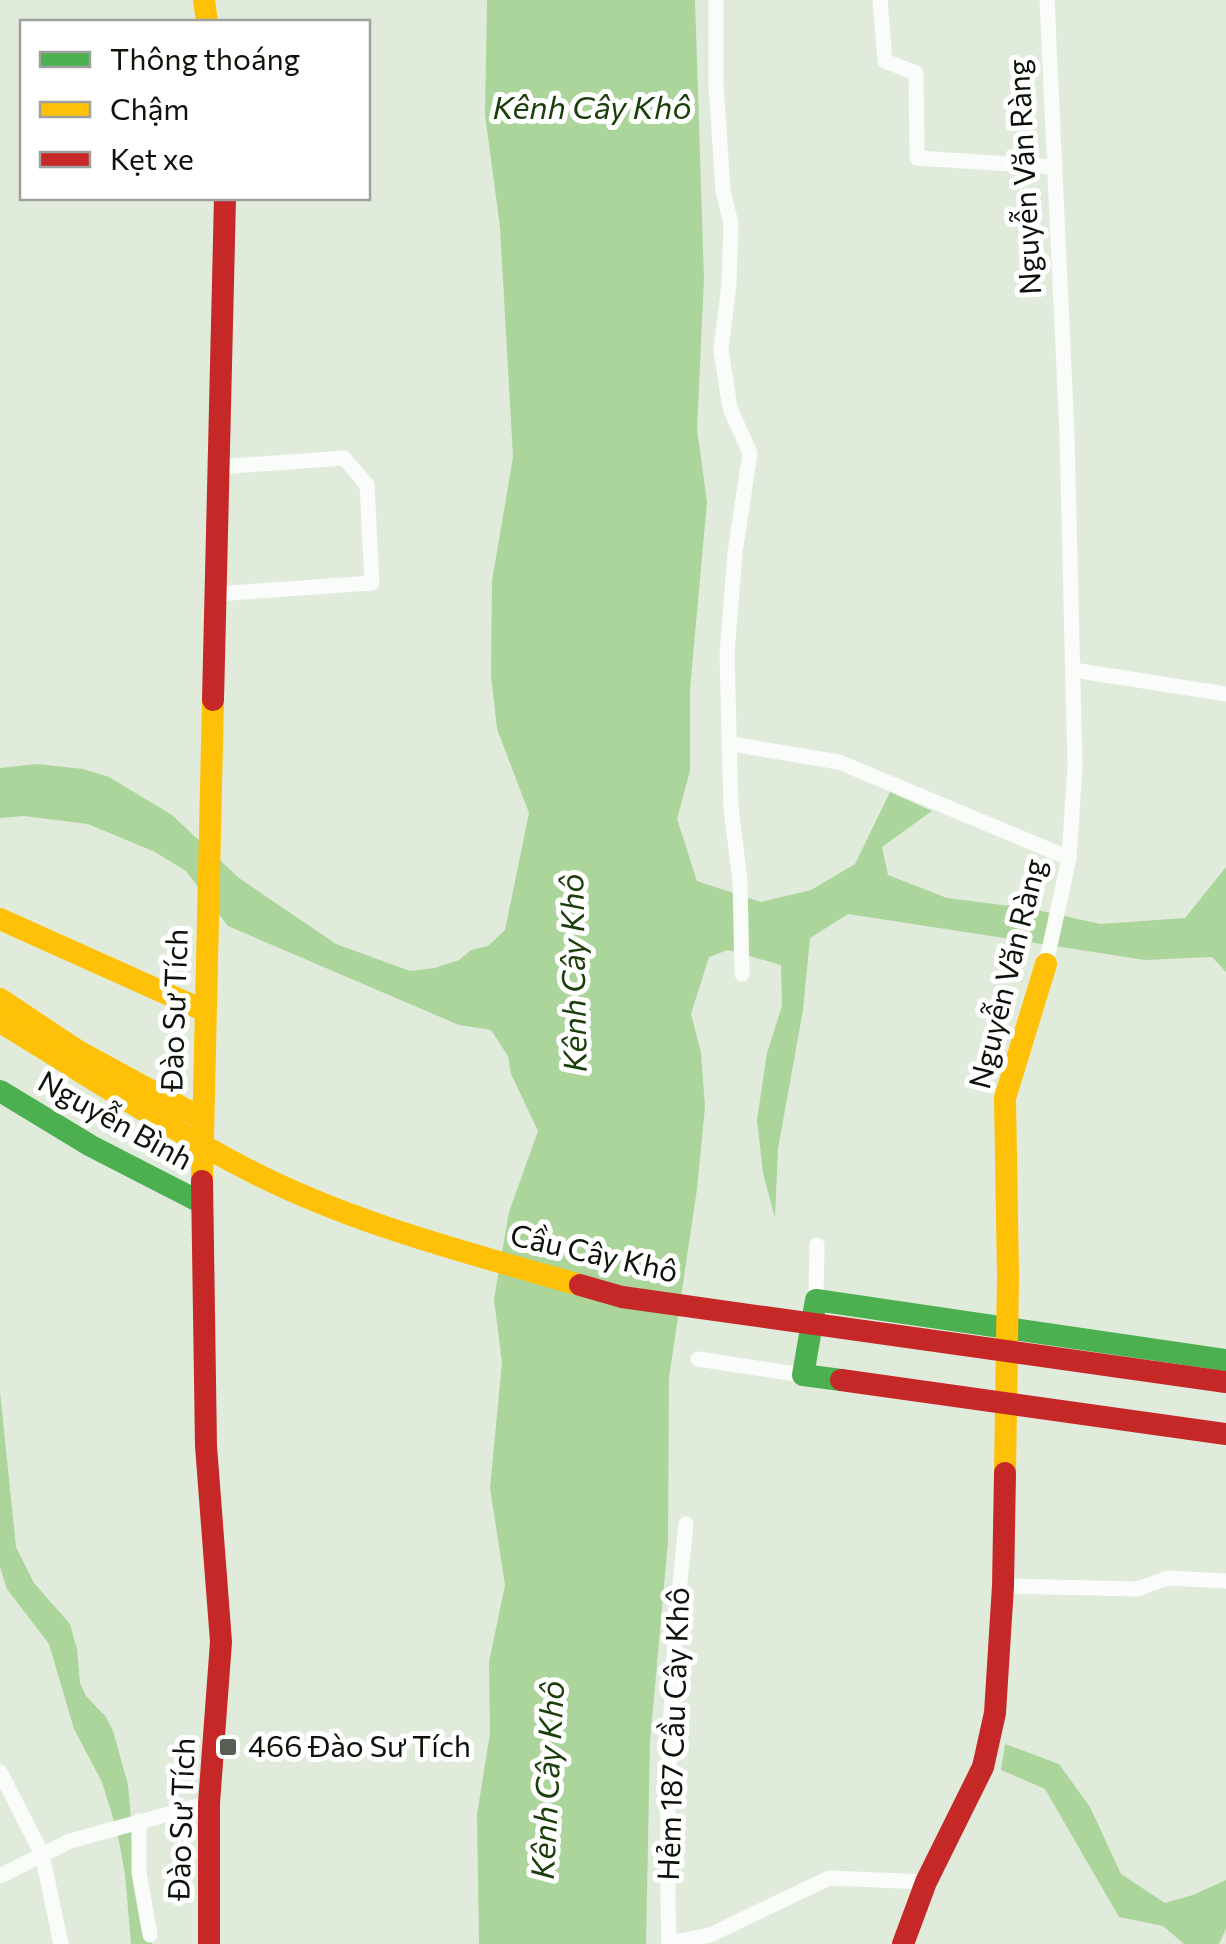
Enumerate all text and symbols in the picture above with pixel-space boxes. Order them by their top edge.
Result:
legend [20,20,370,200]
text: Thông thoáng [110,39,300,76]
street label: Nguyễn Văn Ràng [998,58,1047,296]
water label: Kênh Cây Khô [492,86,692,126]
text: Chậm [110,89,189,126]
text: Kẹt xe [110,139,194,176]
street label: Nguyễn Văn Ràng [959,854,1052,1092]
water label: Kênh Cây Khô [550,873,594,1073]
street label: Đào Sư Tích [151,928,194,1093]
street label: Nguyễn Bình [33,1061,200,1176]
street label: Cầu Cây Khô [507,1214,682,1289]
street label: Hẻm 187 Cầu Cây Khô [648,1587,695,1881]
water label: Kênh Cây Khô [521,1679,571,1880]
place label: 466 Đào Sư Tích [248,1726,471,1763]
marker: 466 Đào Sư Tích [217,1736,239,1758]
street label: Đào Sư Tích [158,1737,201,1902]

